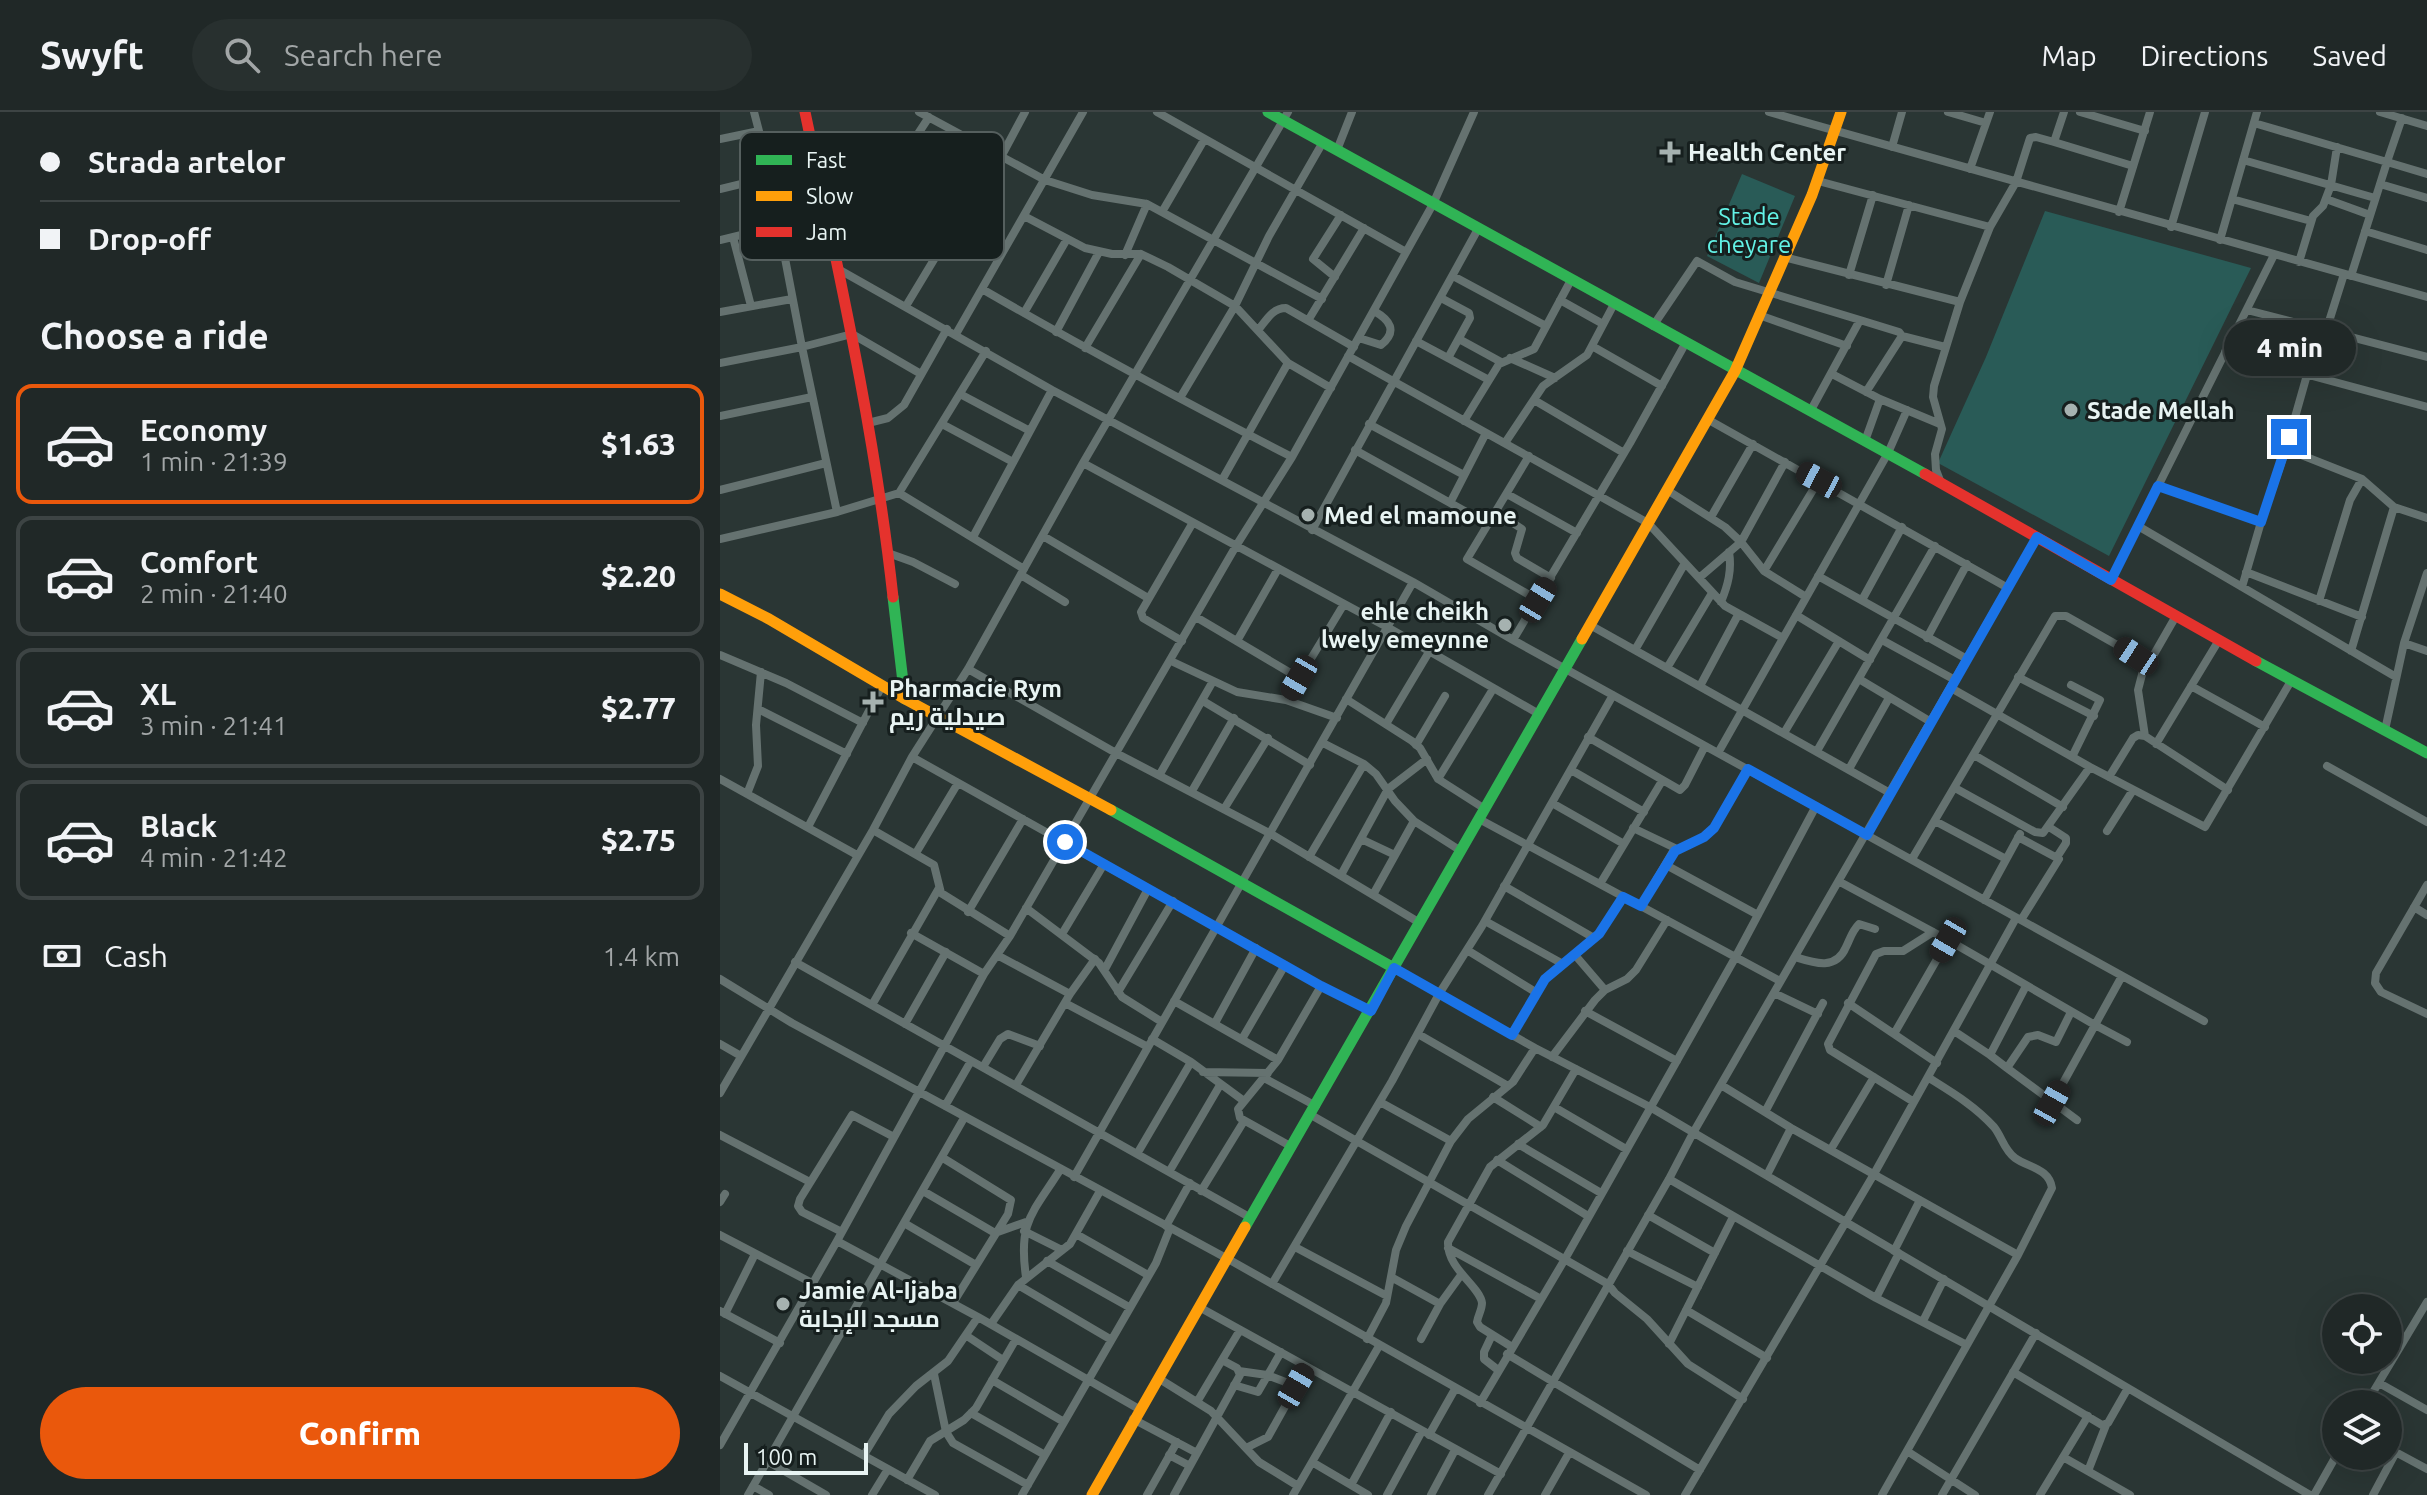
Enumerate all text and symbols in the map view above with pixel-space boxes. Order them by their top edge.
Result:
search box [192,19,752,91]
icon: search [220,33,264,77]
text: Swyft [40,34,144,76]
text: Search here [284,38,442,72]
text: Map [2041,40,2097,71]
text: Directions [2141,40,2268,71]
text: Saved [2312,40,2387,71]
legend [740,132,1004,260]
place label: Health Center [1688,139,1846,166]
marker: Health Center [1659,141,1681,163]
text: Strada artelor [88,145,286,179]
text: Fast [806,147,847,172]
text: Slow [806,183,853,208]
park label: Stade cheyare [1707,203,1791,258]
text: Jam [806,219,847,244]
text: Drop-off [88,222,211,256]
text: Choose a ride [40,315,269,356]
callout: 4 min [2223,321,2355,377]
text: 4 min [2257,333,2323,362]
place label: Stade Mellah [2087,397,2235,424]
marker: Stade Mellah [2062,401,2080,419]
icon: car [44,408,116,480]
text: Economy [140,413,267,447]
route end [2271,419,2307,455]
text: $1.63 [601,427,676,461]
text: 1 min · 21:39 [140,447,288,476]
car [1792,458,1846,502]
place label: Med el mamoune [1324,502,1517,529]
marker: Med el mamoune [1299,506,1317,524]
icon: car [44,540,116,612]
text: Comfort [140,545,258,579]
text: $2.20 [601,559,676,593]
car [1515,573,1561,627]
text: 2 min · 21:40 [140,579,288,608]
place label: ehle cheikh lwely emeynne [1321,598,1489,653]
marker: ehle cheikh lwely emeynne [1496,616,1514,634]
car [2109,633,2163,679]
car [1277,651,1321,705]
icon: car [44,672,116,744]
place label: Pharmacie Rym صيدلية ريم [889,675,1062,733]
text: XL [140,677,176,711]
text: $2.77 [601,691,676,725]
marker: Pharmacie Rym صيدلية ريم [864,693,882,711]
text: 3 min · 21:41 [140,711,288,740]
icon: car [44,804,116,876]
text: Black [140,809,217,843]
text: $2.75 [601,823,676,857]
route start [1047,824,1083,860]
text: 4 min · 21:42 [140,843,288,872]
car [1926,913,1970,967]
icon: cash [40,934,84,978]
text: Cash [104,939,168,973]
text: 1.4 km [603,942,680,971]
car [2030,1076,2074,1130]
place label: Jamie Al-Ijaba مسجد الإجابة [799,1277,958,1334]
map controls [2322,1294,2402,1470]
button: locate [2322,1294,2402,1374]
marker: Jamie Al-Ijaba مسجد الإجابة [774,1295,792,1313]
car [1274,1359,1318,1413]
button: Confirm [40,1387,680,1479]
button: layers [2322,1390,2402,1470]
scale bar [744,1439,868,1475]
text: 100 m [756,1444,817,1469]

